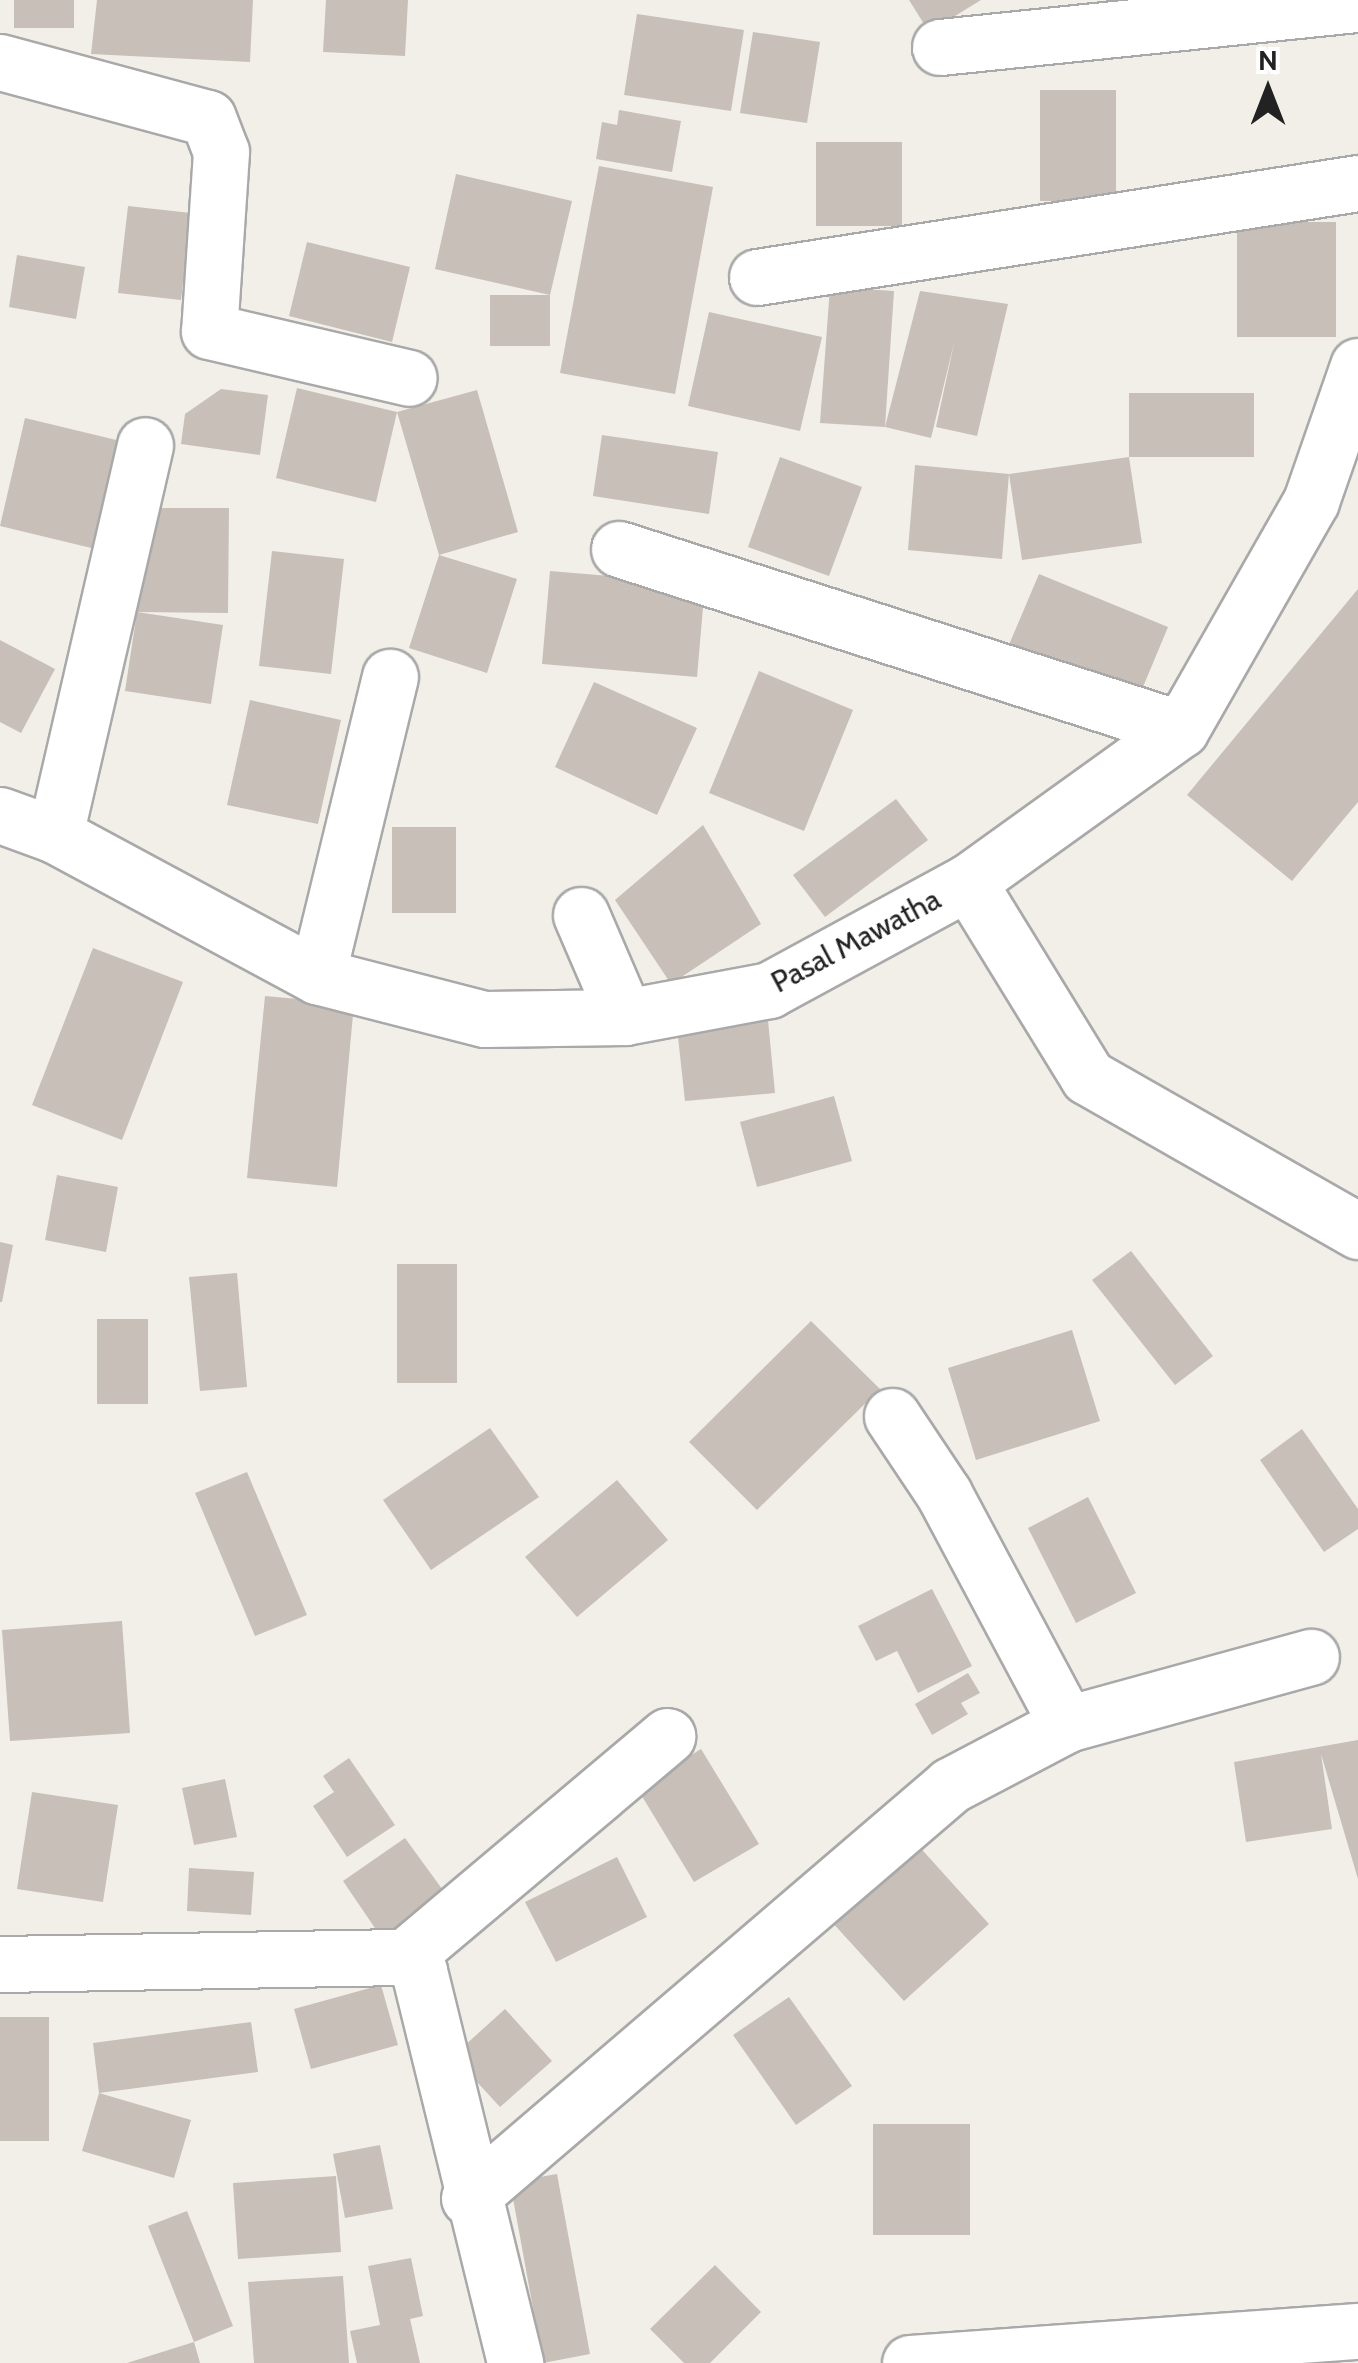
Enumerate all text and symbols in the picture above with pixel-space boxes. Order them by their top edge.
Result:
north arrow [1218,40,1318,140]
text: N [1258,43,1278,77]
street label: Pasal Mawatha [765,881,947,1001]

